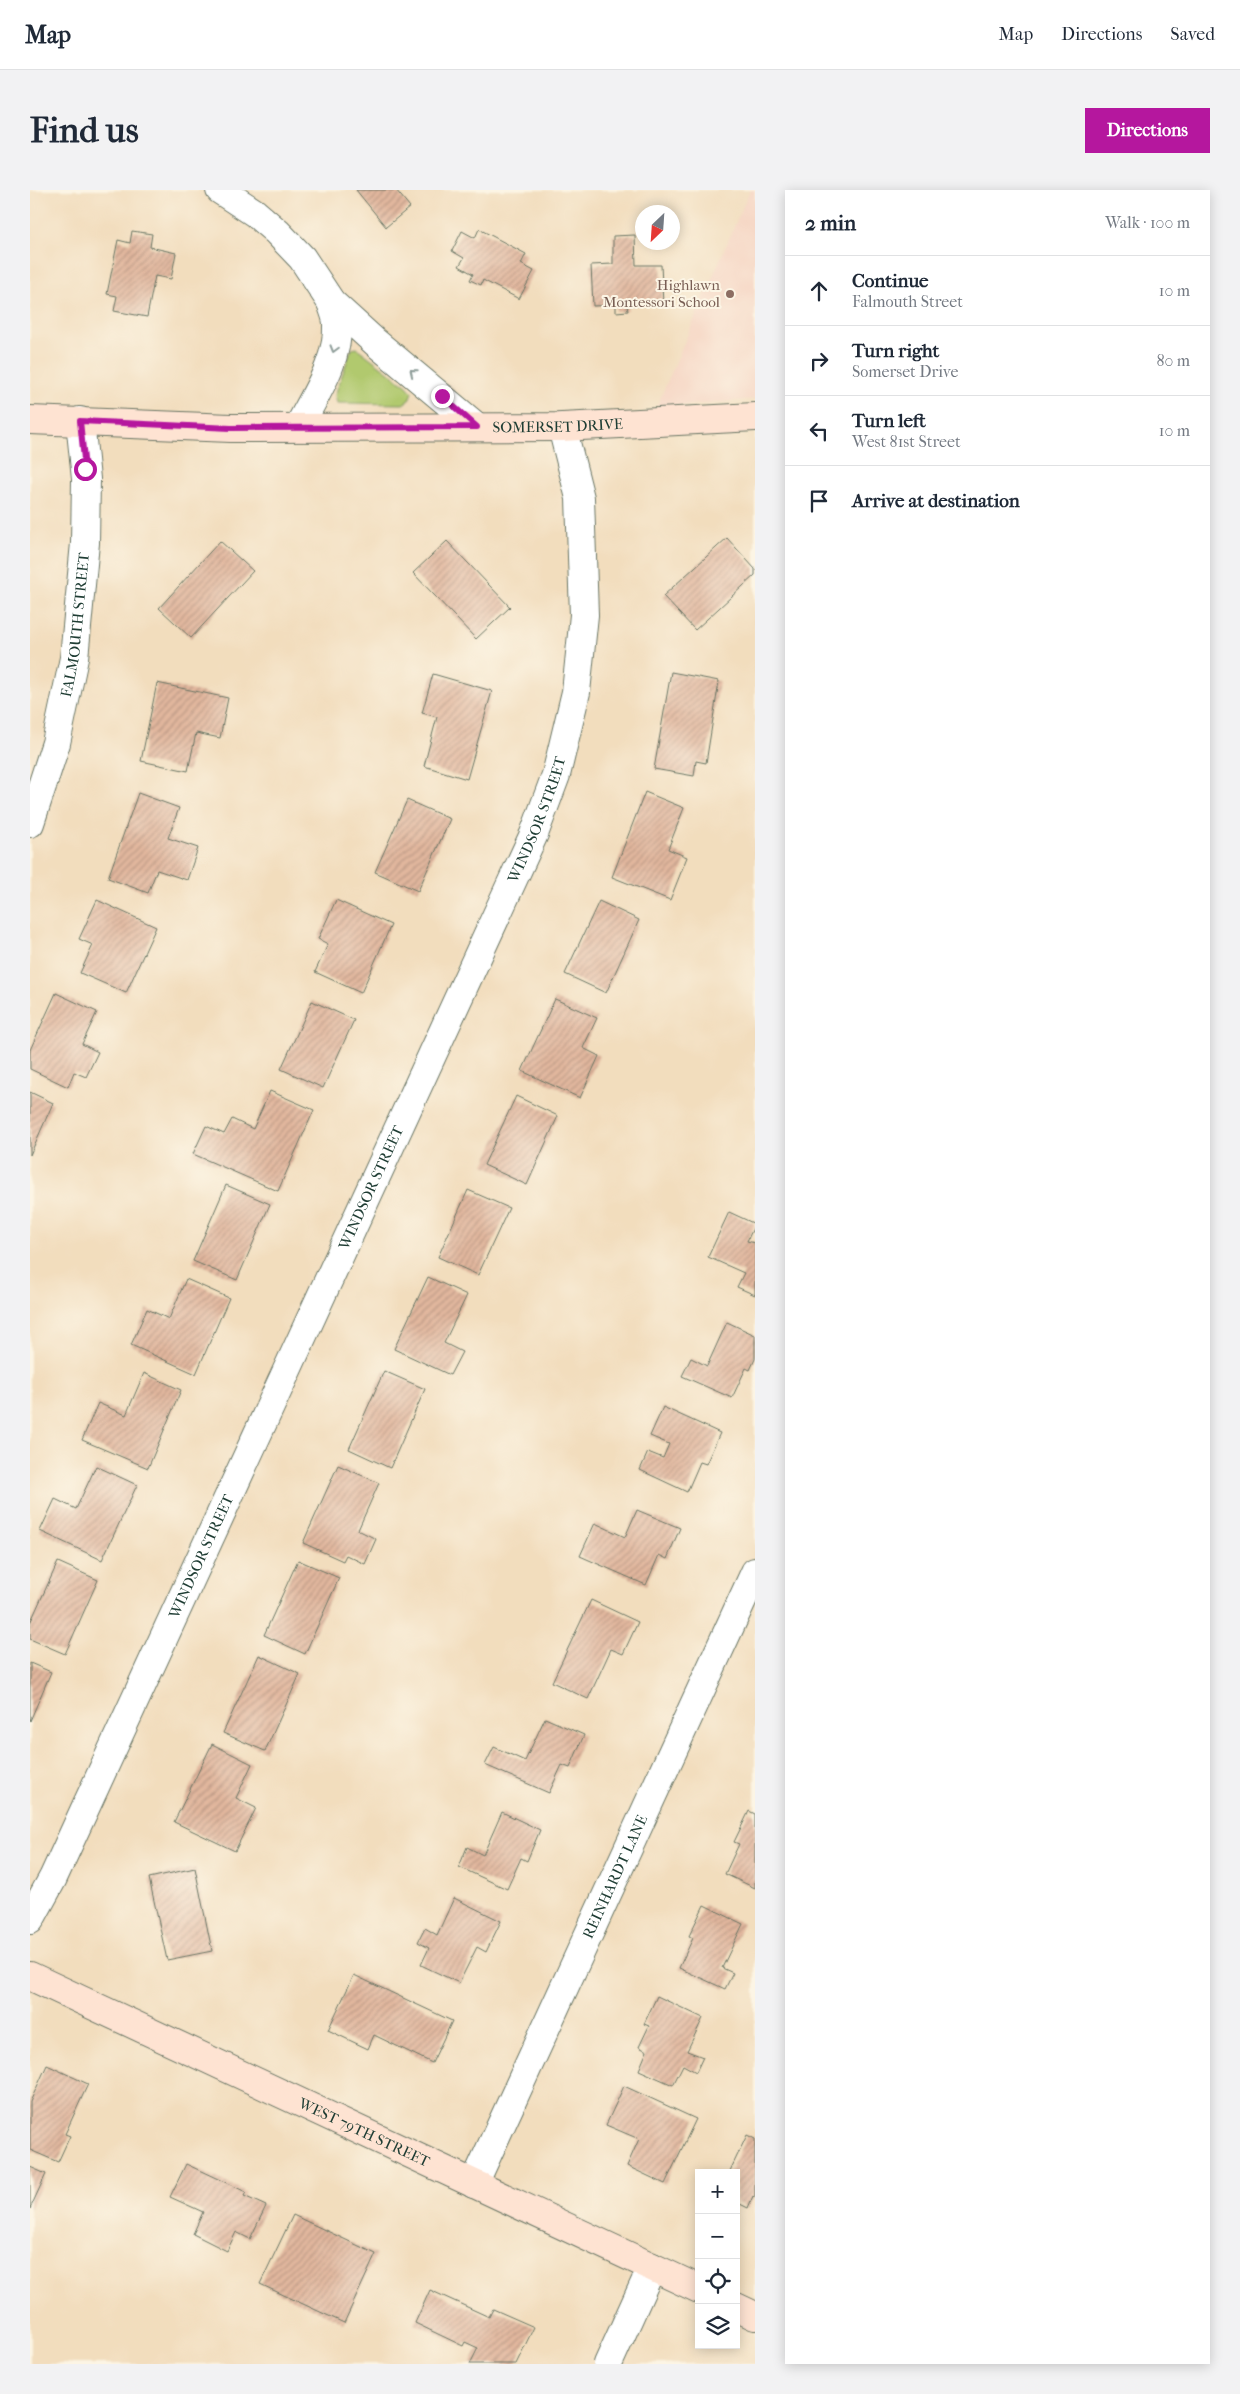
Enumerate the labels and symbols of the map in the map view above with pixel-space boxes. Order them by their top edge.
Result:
north arrow [635,205,680,250]
place label: Highlawn Montessori School [603,276,720,311]
marker: Highlawn Montessori School [724,288,736,300]
one-way arrow [330,344,340,353]
one-way arrow [410,370,419,378]
route end [431,385,454,408]
street label: SOMERSET DRIVE [493,415,623,436]
route start [74,458,97,481]
street label: FALMOUTH STREET [57,551,93,699]
street label: WINDSOR STREET [503,754,569,886]
street label: WINDSOR STREET [334,1122,408,1253]
street label: WINDSOR STREET [165,1491,238,1622]
street label: REINHARDT LANE [579,1812,651,1942]
street label: WEST 79TH STREET [295,2094,433,2171]

